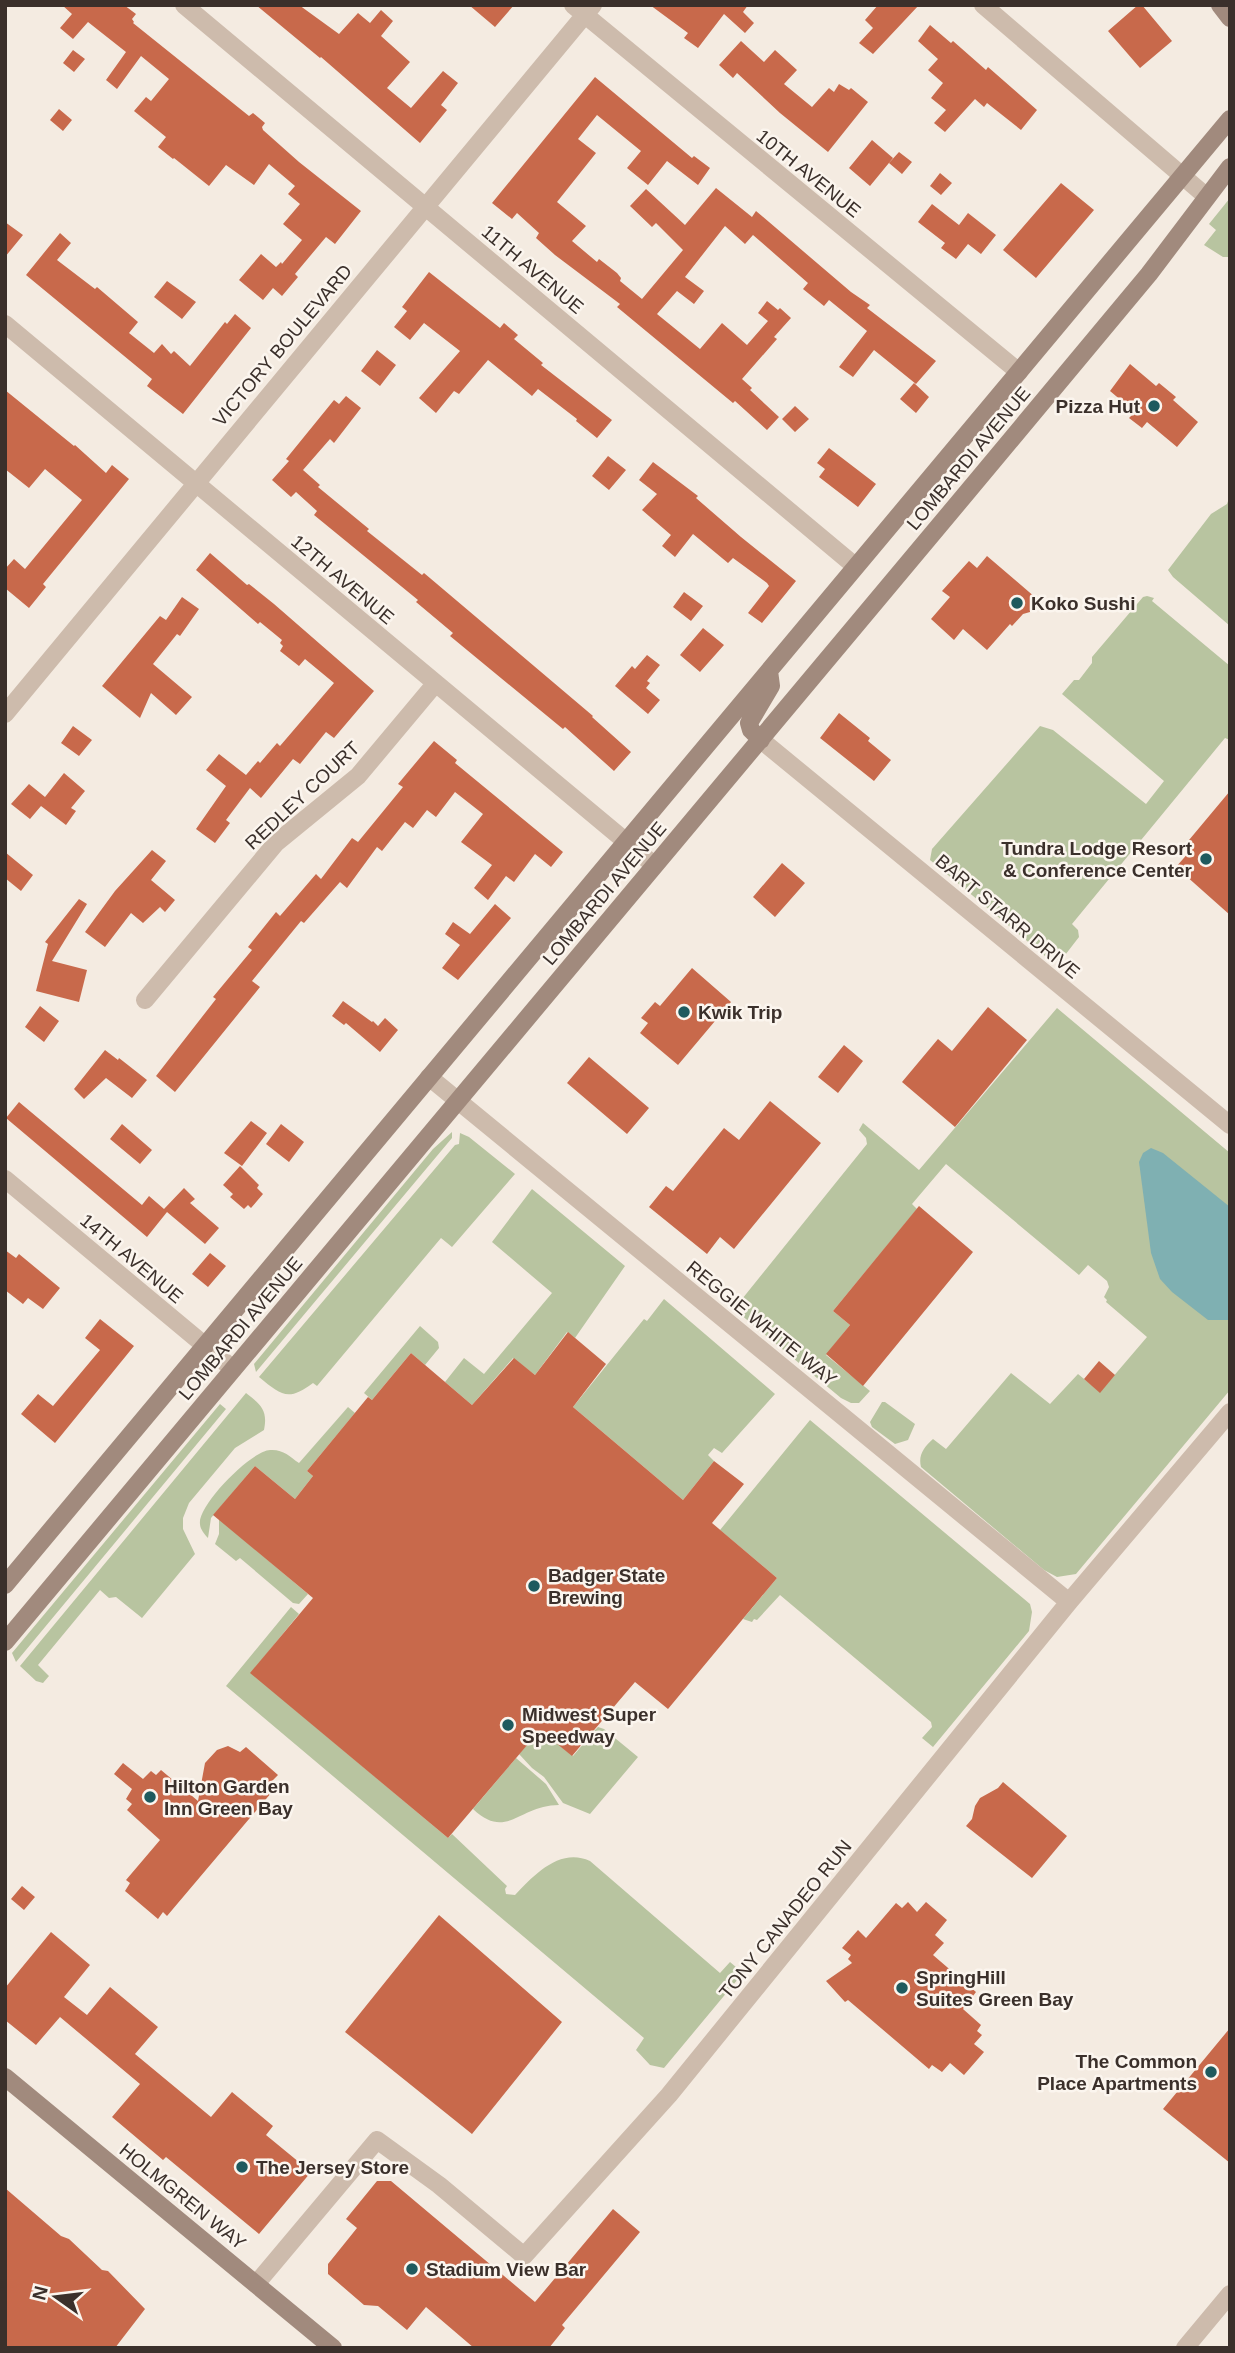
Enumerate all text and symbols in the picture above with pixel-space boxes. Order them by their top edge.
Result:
street label: 10TH AVENUE [753,125,865,222]
street label: 11TH AVENUE [478,221,588,318]
street label: VICTORY BOULEVARD [209,260,356,430]
street label: LOMBARDI AVENUE [902,383,1034,534]
place label: Pizza Hut [1056,396,1141,417]
marker: Pizza Hut [1146,398,1162,414]
street label: 12TH AVENUE [287,530,398,628]
place label: Koko Sushi [1031,593,1136,614]
marker: Koko Sushi [1009,595,1025,611]
street label: REDLEY COURT [241,737,364,854]
street label: LOMBARDI AVENUE [538,818,670,969]
place label: Tundra Lodge Resort & Conference Center [1001,838,1193,881]
street label: BART STARR DRIVE [931,850,1084,983]
marker: Tundra Lodge Resort & Conference Center [1198,851,1214,867]
place label: Kwik Trip [698,1002,782,1023]
marker: Kwik Trip [676,1004,692,1020]
street label: 14TH AVENUE [76,1209,187,1307]
street label: LOMBARDI AVENUE [174,1253,306,1404]
street label: REGGIE WHITE WAY [682,1256,841,1391]
place label: Badger State Brewing [548,1565,665,1608]
marker: Badger State Brewing [526,1578,542,1594]
place label: Midwest Super Speedway [522,1704,657,1747]
marker: Midwest Super Speedway [500,1717,516,1733]
place label: Hilton Garden Inn Green Bay [164,1776,293,1819]
marker: Hilton Garden Inn Green Bay [142,1789,158,1805]
street label: TONY CANADEO RUN [715,1836,856,2003]
place label: SpringHill Suites Green Bay [916,1967,1074,2010]
marker: SpringHill Suites Green Bay [894,1980,910,1996]
place label: The Common Place Apartments [1037,2051,1197,2094]
marker: The Common Place Apartments [1203,2064,1219,2080]
street label: HOLMGREN WAY [115,2139,250,2254]
place label: The Jersey Store [256,2157,409,2178]
marker: The Jersey Store [234,2159,250,2175]
place label: Stadium View Bar [426,2259,587,2280]
marker: Stadium View Bar [404,2261,420,2277]
north arrow [21,2262,91,2332]
text: N [28,2284,52,2302]

